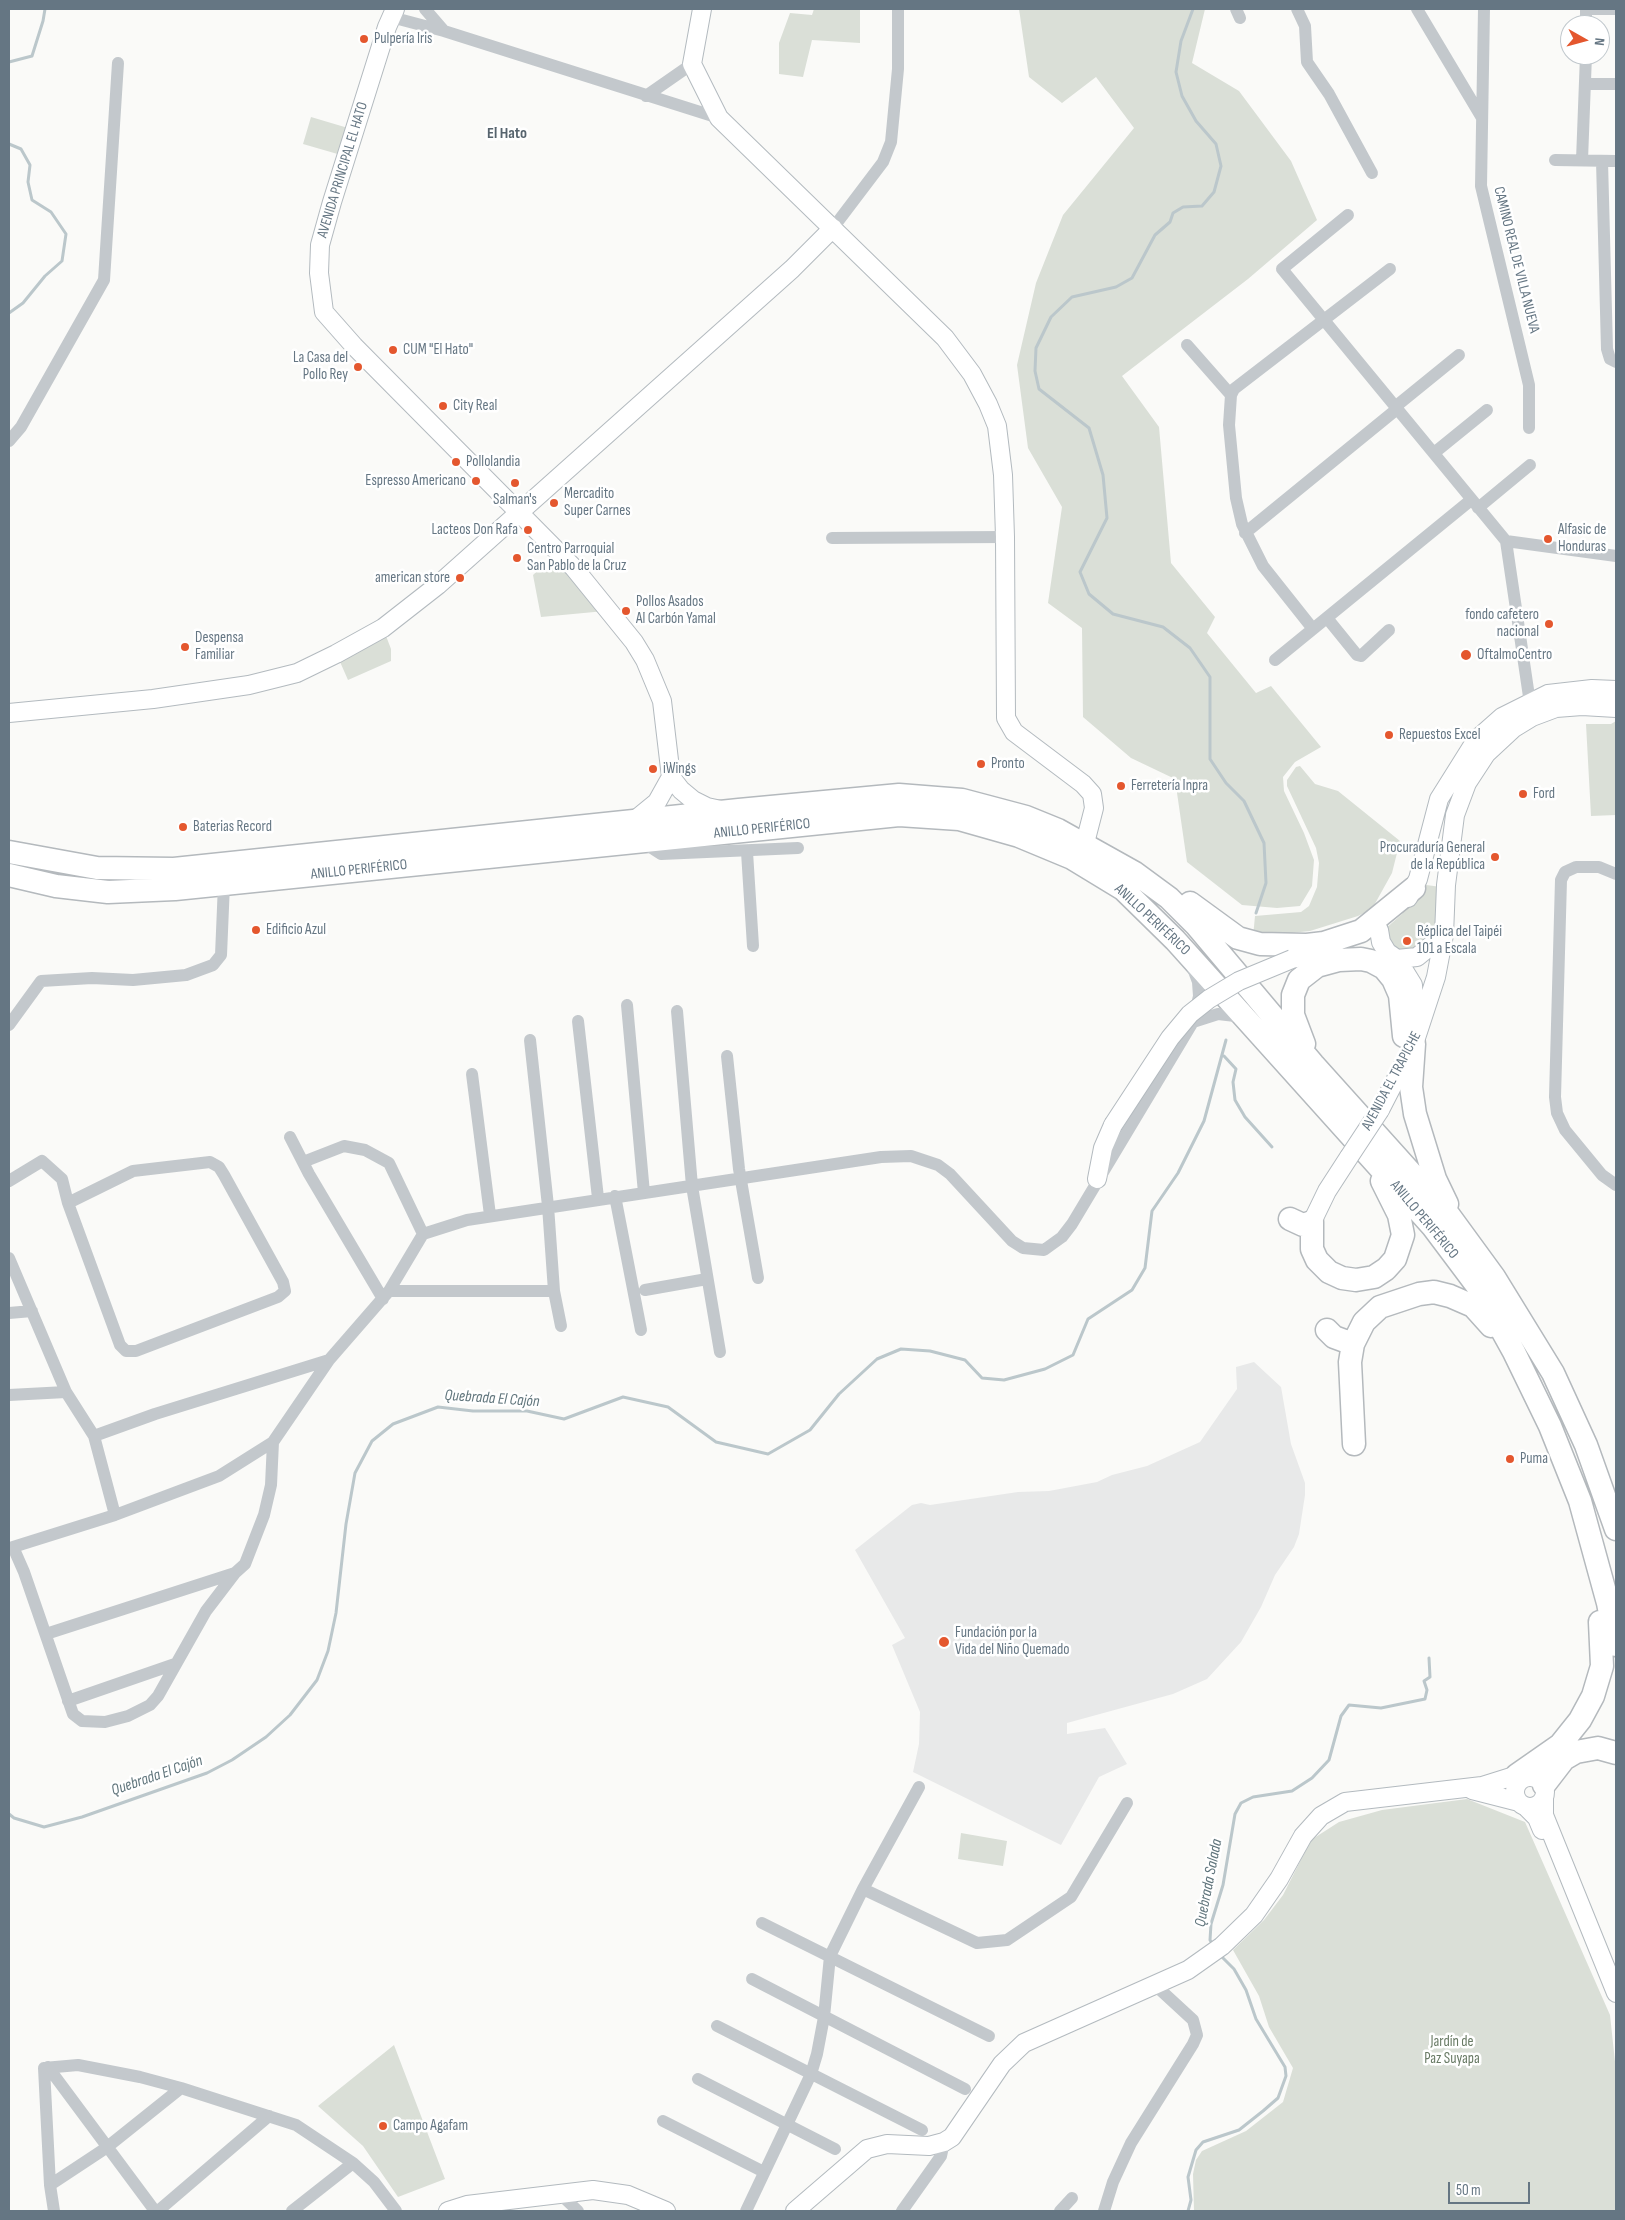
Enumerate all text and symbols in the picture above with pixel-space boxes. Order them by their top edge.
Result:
north arrow [1560,15,1610,65]
place label: Pulpería Iris [374,30,432,48]
marker: Pulpería Iris [358,33,370,45]
text: N [1591,37,1608,47]
street label: AVENIDA PRINCIPAL EL HATO [314,100,372,240]
district label: El Hato [487,124,527,144]
street label: CAMINO REAL DE VILLA NUEVA [1489,185,1543,335]
place label: CUM "El Hato" [403,341,473,359]
marker: CUM "El Hato" [387,344,399,356]
place label: La Casa del Pollo Rey [293,349,348,384]
marker: La Casa del Pollo Rey [352,361,364,373]
place label: City Real [453,397,497,415]
marker: City Real [437,400,449,412]
place label: Pollolandia [466,453,520,471]
marker: Pollolandia [450,456,462,468]
place label: Espresso Americano [365,472,466,490]
marker: Espresso Americano [470,475,482,487]
marker: Salman's [509,477,521,489]
place label: Mercadito Super Carnes [564,485,631,520]
place label: Salman's [493,491,537,509]
marker: Mercadito Super Carnes [548,497,560,509]
place label: Lacteos Don Rafa [431,521,518,539]
place label: Alfasic de Honduras [1558,521,1606,556]
marker: Lacteos Don Rafa [522,524,534,536]
marker: Alfasic de Honduras [1542,533,1554,545]
place label: Centro Parroquial San Pablo de la Cruz [527,540,626,575]
marker: Centro Parroquial San Pablo de la Cruz [511,552,523,564]
place label: american store [375,569,450,587]
marker: american store [454,572,466,584]
place label: Pollos Asados Al Carbón Yamal [636,593,716,628]
marker: Pollos Asados Al Carbón Yamal [620,605,632,617]
place label: fondo cafetero nacional [1465,606,1539,641]
marker: fondo cafetero nacional [1543,618,1555,630]
place label: Despensa Familiar [195,629,244,664]
marker: Despensa Familiar [179,641,191,653]
place label: OftalmoCentro [1477,646,1552,664]
marker: OftalmoCentro [1459,648,1473,662]
place label: Repuestos Excel [1399,726,1480,744]
marker: Repuestos Excel [1383,729,1395,741]
place label: Pronto [991,755,1025,773]
marker: Pronto [975,758,987,770]
place label: iWings [663,760,696,778]
marker: iWings [647,763,659,775]
place label: Ferretería Inpra [1131,777,1208,795]
marker: Ferretería Inpra [1115,780,1127,792]
place label: Ford [1533,785,1555,803]
marker: Ford [1517,788,1529,800]
street label: ANILLO PERIFÉRICO [713,815,811,843]
place label: Baterias Record [193,818,272,836]
marker: Baterias Record [177,821,189,833]
place label: Procuraduría General de la República [1380,839,1485,874]
marker: Procuraduría General de la República [1489,851,1501,863]
street label: ANILLO PERIFÉRICO [310,856,408,884]
street label: ANILLO PERIFÉRICO [1110,880,1194,960]
place label: Edificio Azul [266,921,326,939]
place label: Réplica del Taipéi 101 a Escala [1417,923,1502,958]
marker: Edificio Azul [250,924,262,936]
marker: Réplica del Taipéi 101 a Escala [1401,935,1413,947]
street label: AVENIDA EL TRAPICHE [1358,1028,1426,1134]
street label: ANILLO PERIFÉRICO [1386,1177,1462,1263]
water label: Quebrada El Cajón [444,1386,540,1412]
place label: Puma [1520,1450,1548,1468]
marker: Puma [1504,1453,1516,1465]
place label: Fundación por la Vida del Niño Quemado [955,1624,1069,1659]
marker: Fundación por la Vida del Niño Quemado [937,1635,951,1649]
water label: Quebrada El Cajón [109,1751,205,1801]
water label: Quebrada Salada [1191,1838,1227,1928]
park label: Jardín de Paz Suyapa [1424,2033,1480,2068]
place label: Campo Agafam [393,2117,468,2135]
marker: Campo Agafam [377,2120,389,2132]
scale bar [1450,2172,1532,2204]
text: 50 m [1456,2181,1481,2200]

